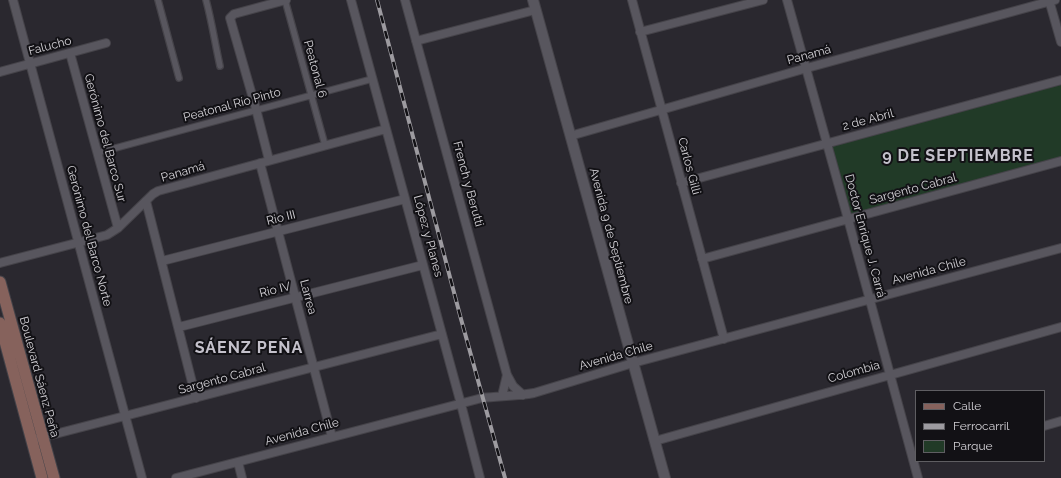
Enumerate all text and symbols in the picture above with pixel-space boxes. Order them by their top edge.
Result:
street label: Falucho [27,33,73,59]
street label: Peatonal 6 [300,39,330,99]
street label: Panamá [785,42,833,68]
street label: Gerónimo del Barco Sur [81,72,129,204]
street label: Peatonal Río Pinto [182,85,282,125]
street label: 2 de Abril [841,106,895,134]
street label: Carlos Gilli [674,136,704,196]
street label: French y Berutti [450,140,486,228]
district label: 9 DE SEPTIEMBRE [882,146,1034,166]
street label: Panamá [159,159,207,185]
street label: Gerónimo del Barco Norte [63,164,115,308]
street label: Avenida 9 de Septiembre [586,166,636,306]
street label: Sargento Cabral [868,170,958,208]
street label: Doctor Enrique J. Carrá [842,173,888,299]
street label: López y Planes [410,194,446,278]
street label: Rio III [265,207,297,229]
street label: Avenida Chile [891,254,967,288]
street label: Larrea [296,278,320,316]
street label: Rio IV [258,279,292,301]
street label: Boulevard Sáenz Peña [16,315,62,439]
district label: SÁENZ PEÑA [195,338,303,358]
street label: Avenida Chile [578,339,654,373]
street label: Colombia [826,358,882,386]
street label: Sargento Cabral [177,360,267,398]
legend [915,390,1045,462]
text: Calle [953,399,981,413]
street label: Avenida Chile [264,415,340,449]
text: Ferrocarril [953,419,1010,433]
text: Parque [953,439,993,453]

